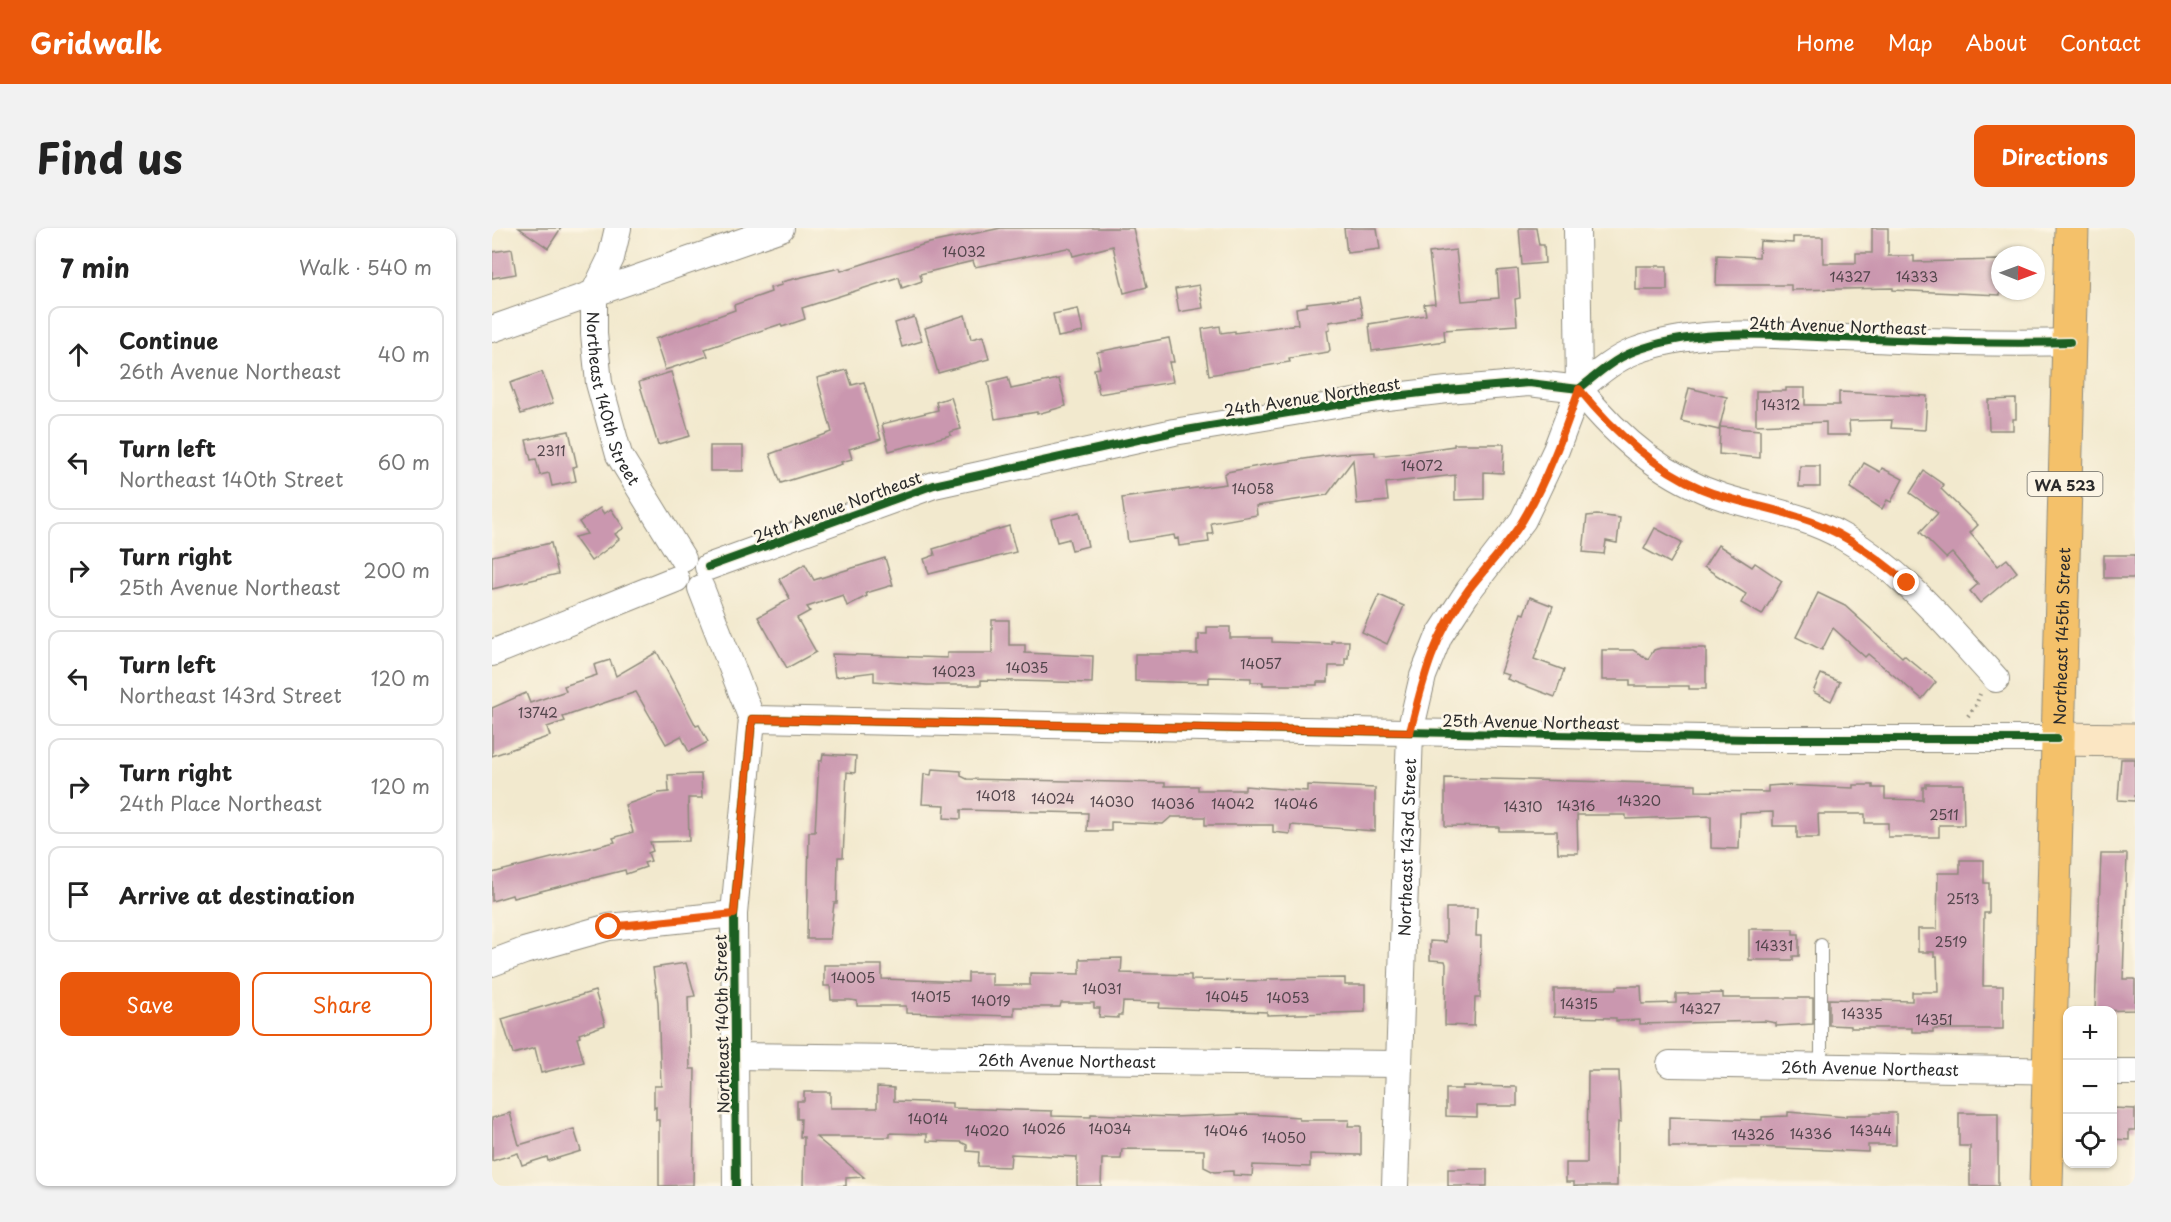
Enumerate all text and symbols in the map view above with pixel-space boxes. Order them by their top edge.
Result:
text: Gridwalk [30,21,162,64]
text: Home [1796,26,1855,58]
text: Map [1888,26,1933,58]
text: About [1966,26,2027,58]
text: Contact [2060,26,2141,58]
text: Find us [36,125,183,188]
button: Directions [1974,125,2135,187]
house number: 14032 [942,241,986,262]
north arrow [1991,246,2045,300]
text: 7 min [60,248,130,287]
text: Walk · 540 m [299,252,432,282]
house number: 14327 [1829,266,1871,287]
house number: 14333 [1896,266,1938,287]
street label: 24th Avenue Northeast [1749,310,1927,340]
street label: Northeast 140th Street [582,311,647,490]
text: Continue [119,323,218,356]
icon: ahead [62,338,95,371]
text: 40 m [378,339,430,369]
text: 26th Avenue Northeast [119,356,341,386]
street label: 24th Avenue Northeast [1222,370,1402,422]
house number: 14312 [1762,394,1800,415]
text: Turn left [119,431,216,464]
house number: 2311 [536,440,566,461]
icon: left [62,446,95,479]
text: 60 m [378,447,430,477]
house number: 14072 [1401,455,1443,476]
text: Northeast 140th Street [119,464,343,494]
street label: 24th Avenue Northeast [749,464,925,548]
road number: WA 523 [2028,472,2102,496]
house number: 14058 [1232,478,1274,499]
text: Turn right [119,539,232,572]
street label: Northeast 145th Street [2047,547,2075,725]
icon: right [62,554,95,587]
text: 200 m [363,555,430,585]
route end [1893,569,1919,595]
text: 25th Avenue Northeast [119,572,341,602]
text: Turn left [119,647,216,680]
house number: 14057 [1240,653,1282,674]
house number: 14035 [1006,657,1048,678]
house number: 14023 [932,661,976,682]
icon: left [62,662,95,695]
text: 120 m [371,663,430,693]
text: Northeast 143rd Street [119,680,342,710]
house number: 13742 [518,702,558,723]
street label: 25th Avenue Northeast [1442,707,1620,735]
text: Turn right [119,755,232,788]
street label: Northeast 143rd Street [1391,757,1421,937]
icon: right [62,770,95,803]
text: 120 m [371,771,430,801]
house number: 14018 [976,785,1016,806]
text: 24th Place Northeast [119,788,322,818]
house number: 14024 [1031,788,1075,809]
house number: 14320 [1617,790,1661,811]
house number: 14030 [1090,791,1134,812]
house number: 14036 [1151,793,1195,814]
house number: 14042 [1211,793,1255,814]
house number: 14046 [1274,793,1318,814]
house number: 14316 [1557,795,1596,816]
house number: 14310 [1503,796,1543,817]
house number: 2511 [1929,804,1959,825]
icon: arrive [62,878,95,911]
text: Arrive at destination [119,878,355,911]
house number: 2513 [1946,888,1980,909]
route start [595,913,621,939]
house number: 2519 [1935,931,1967,952]
street label: Northeast 140th Street [707,934,735,1114]
house number: 14331 [1755,935,1793,956]
house number: 14005 [831,967,875,988]
button: Save [60,972,240,1036]
button: Share [252,972,432,1036]
house number: 14031 [1082,978,1122,999]
house number: 14015 [911,986,951,1007]
house number: 14045 [1206,986,1248,1007]
house number: 14053 [1267,987,1309,1008]
house number: 14019 [971,990,1011,1011]
house number: 14315 [1560,993,1598,1014]
house number: 14327 [1679,998,1721,1019]
house number: 14335 [1841,1003,1883,1024]
map controls [2063,1006,2117,1168]
button: + [2063,1006,2117,1060]
house number: 14351 [1915,1009,1953,1030]
street label: 26th Avenue Northeast [978,1047,1156,1073]
street label: 26th Avenue Northeast [1781,1054,1959,1081]
button: − [2063,1060,2117,1114]
house number: 14014 [908,1108,948,1129]
button: locate [2063,1114,2117,1168]
house number: 14026 [1022,1118,1066,1139]
house number: 14034 [1088,1118,1132,1139]
house number: 14020 [965,1120,1009,1141]
house number: 14046 [1204,1120,1248,1141]
house number: 14344 [1850,1120,1892,1141]
house number: 14336 [1790,1123,1832,1144]
house number: 14326 [1732,1124,1775,1145]
house number: 14050 [1262,1127,1306,1148]

